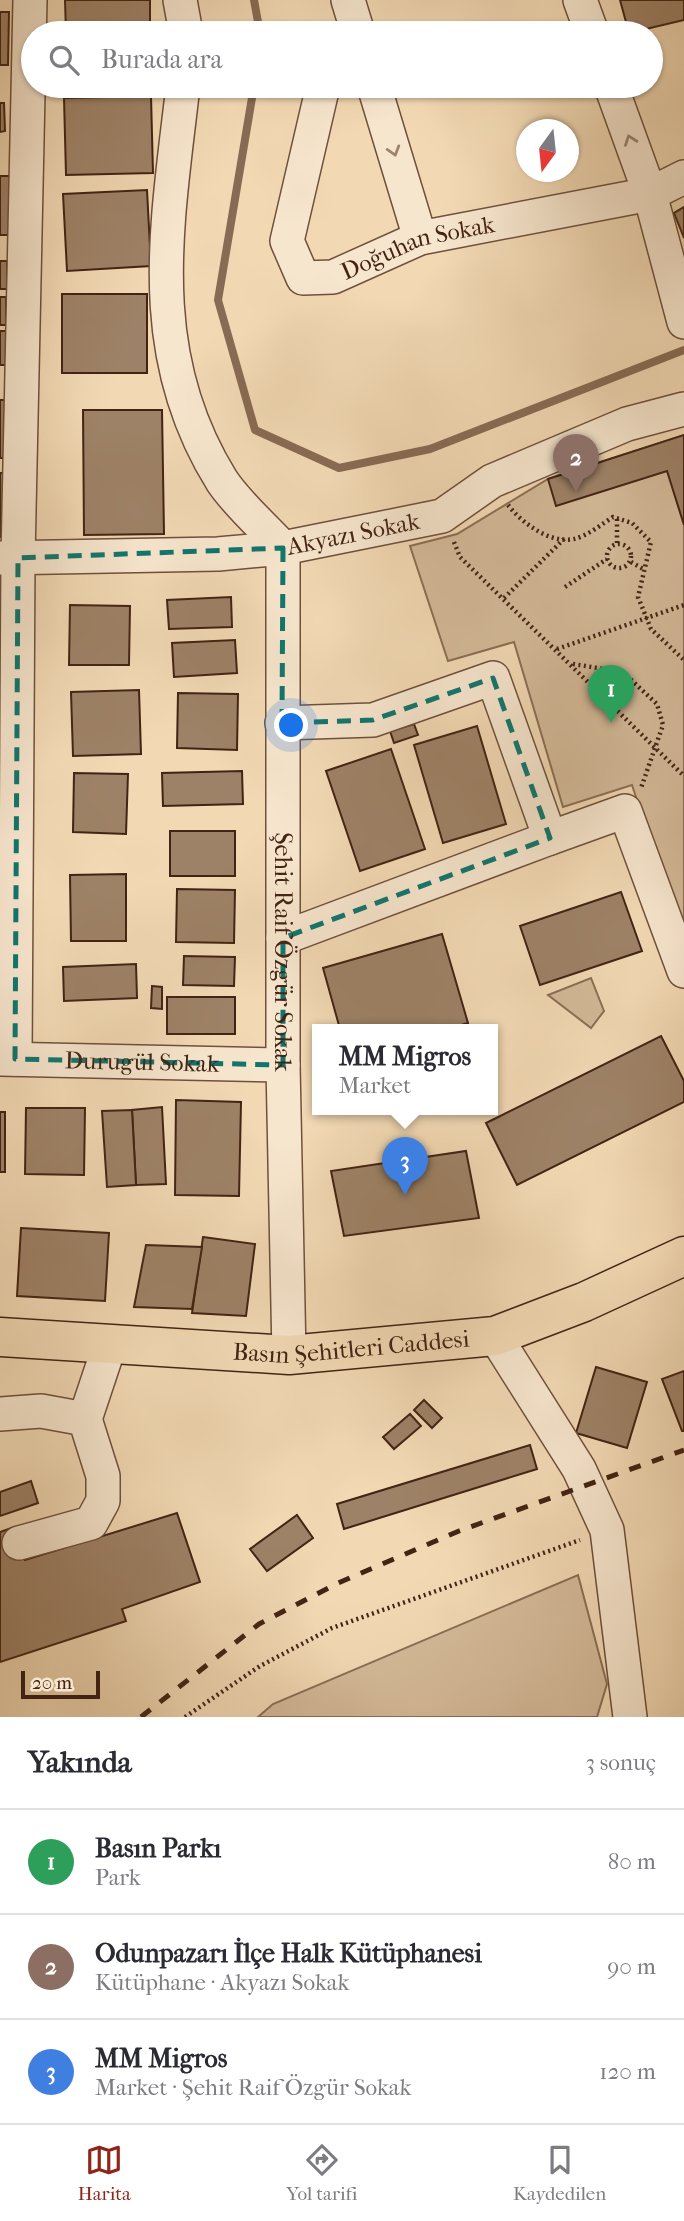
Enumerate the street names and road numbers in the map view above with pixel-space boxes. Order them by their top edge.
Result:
street label: Doğuhan Sokak [337,210,498,286]
street label: Akyazı Sokak [284,507,423,561]
street label: Şehit Raif Özgür Sokak [269,832,298,1073]
street label: Durugül Sokak [64,1046,220,1078]
street label: Basın Şehitleri Caddesi [232,1324,471,1369]

